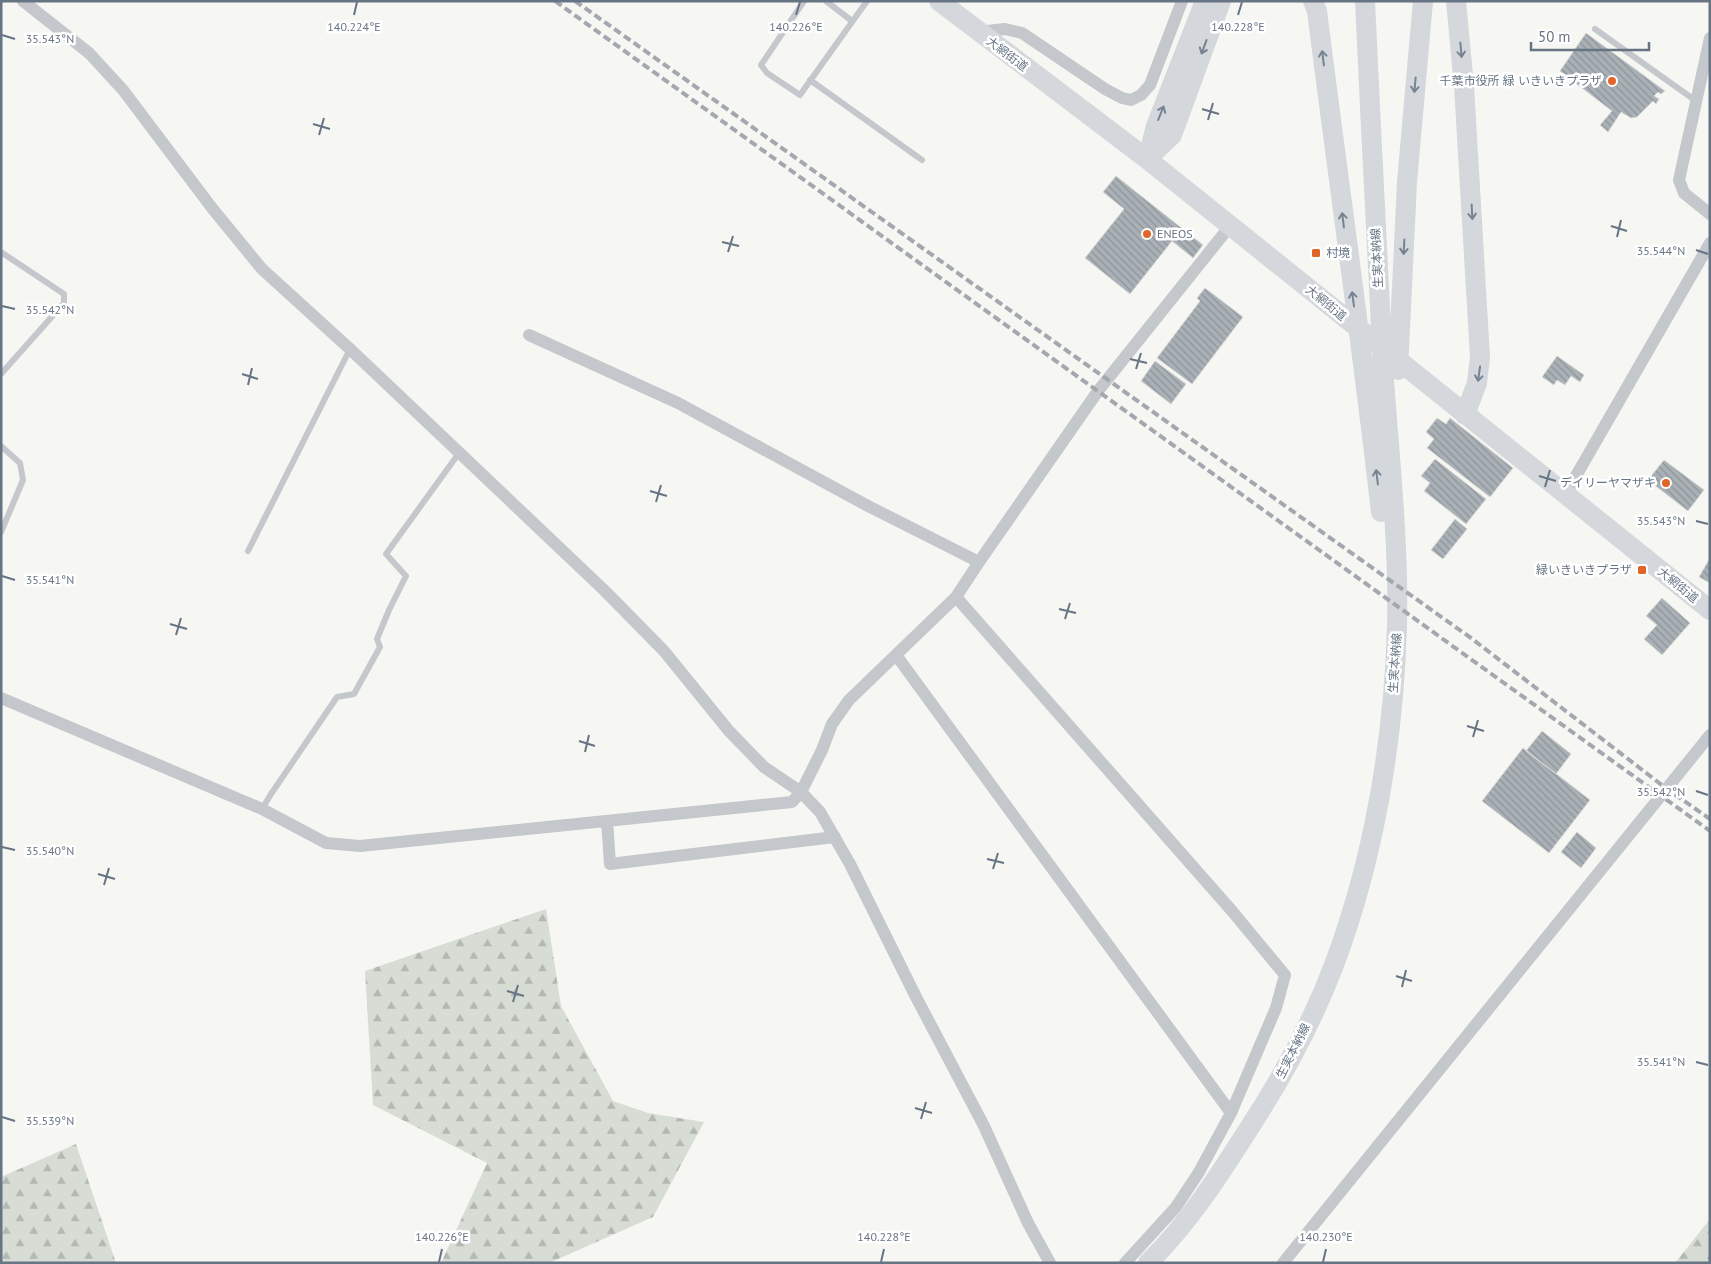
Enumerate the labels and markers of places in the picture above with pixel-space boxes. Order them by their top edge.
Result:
place label: 千葉市役所 緑 いきいきプラザ [1440,73,1602,88]
marker: 千葉市役所 緑 いきいきプラザ [1606,75,1618,87]
place label: ENEOS [1157,226,1193,241]
marker: ENEOS [1141,228,1153,240]
place label: 村境 [1326,245,1350,260]
marker: 村境 [1310,247,1322,259]
place label: デイリーヤマザキ [1560,475,1656,490]
marker: デイリーヤマザキ [1660,477,1672,489]
place label: 緑いきいきプラザ [1536,562,1632,577]
marker: 緑いきいきプラザ [1636,564,1648,576]

